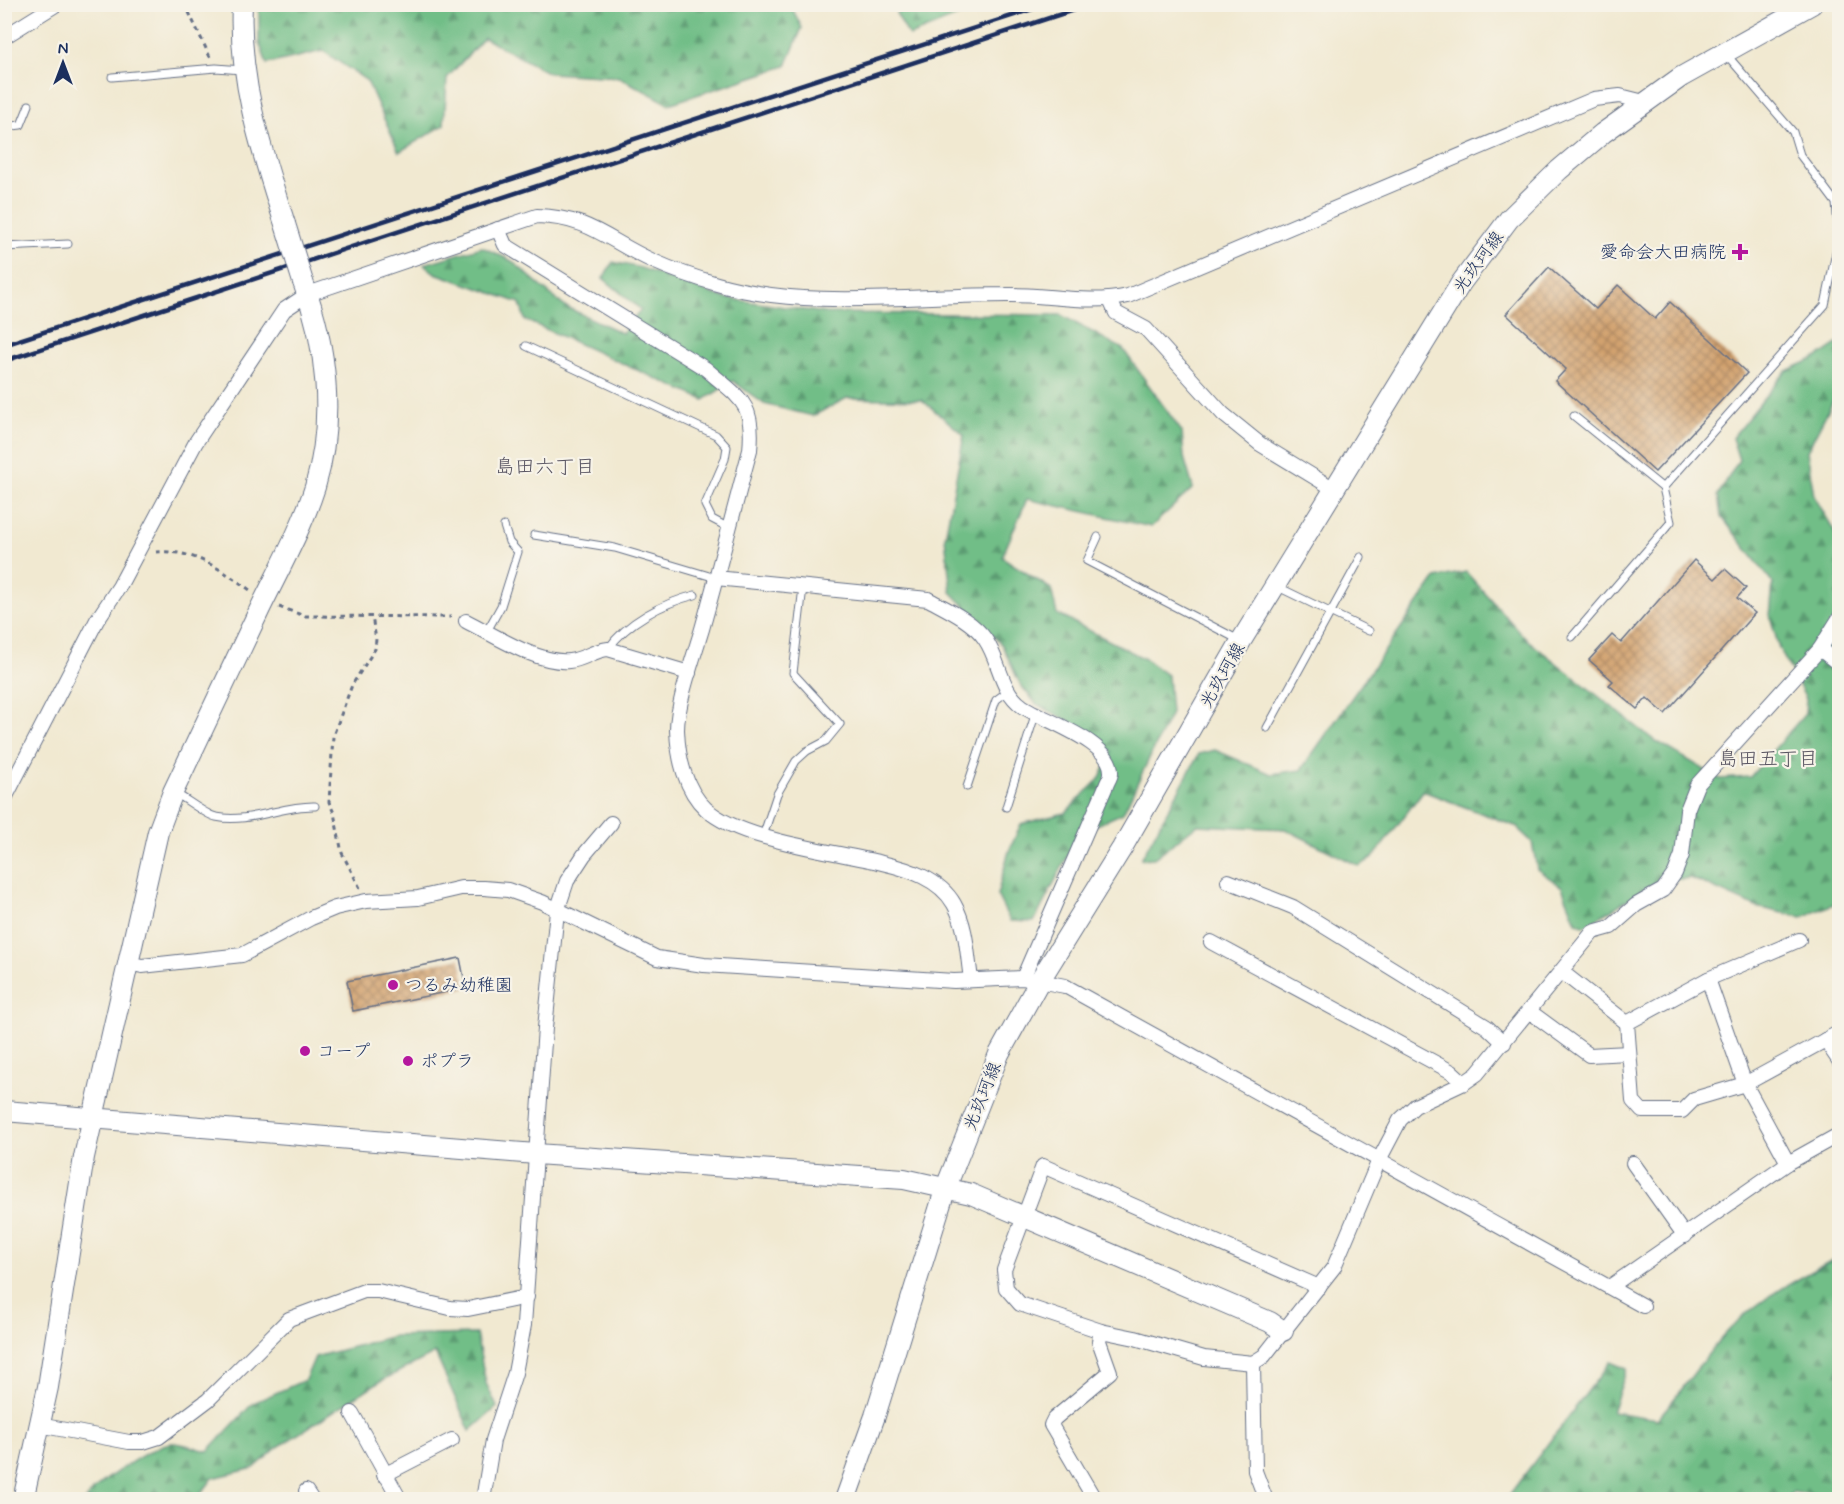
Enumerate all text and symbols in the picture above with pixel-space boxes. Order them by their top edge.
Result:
north arrow [33,33,93,93]
text: N [58,39,68,60]
street label: 光玖珂線 [1448,226,1510,299]
place label: 愛命会大田病院 [1600,241,1726,265]
marker: 愛命会大田病院 [1731,243,1749,261]
district label: 島田六丁目 [495,454,595,481]
street label: 光玖珂線 [1194,638,1251,713]
district label: 島田五丁目 [1718,746,1818,773]
place label: つるみ幼稚園 [405,974,513,998]
marker: つるみ幼稚園 [386,978,400,992]
place label: コープ [317,1040,370,1064]
marker: コープ [298,1044,312,1058]
place label: ポプラ [420,1050,474,1074]
marker: ポプラ [401,1054,415,1068]
street label: 光玖珂線 [958,1059,1008,1134]

